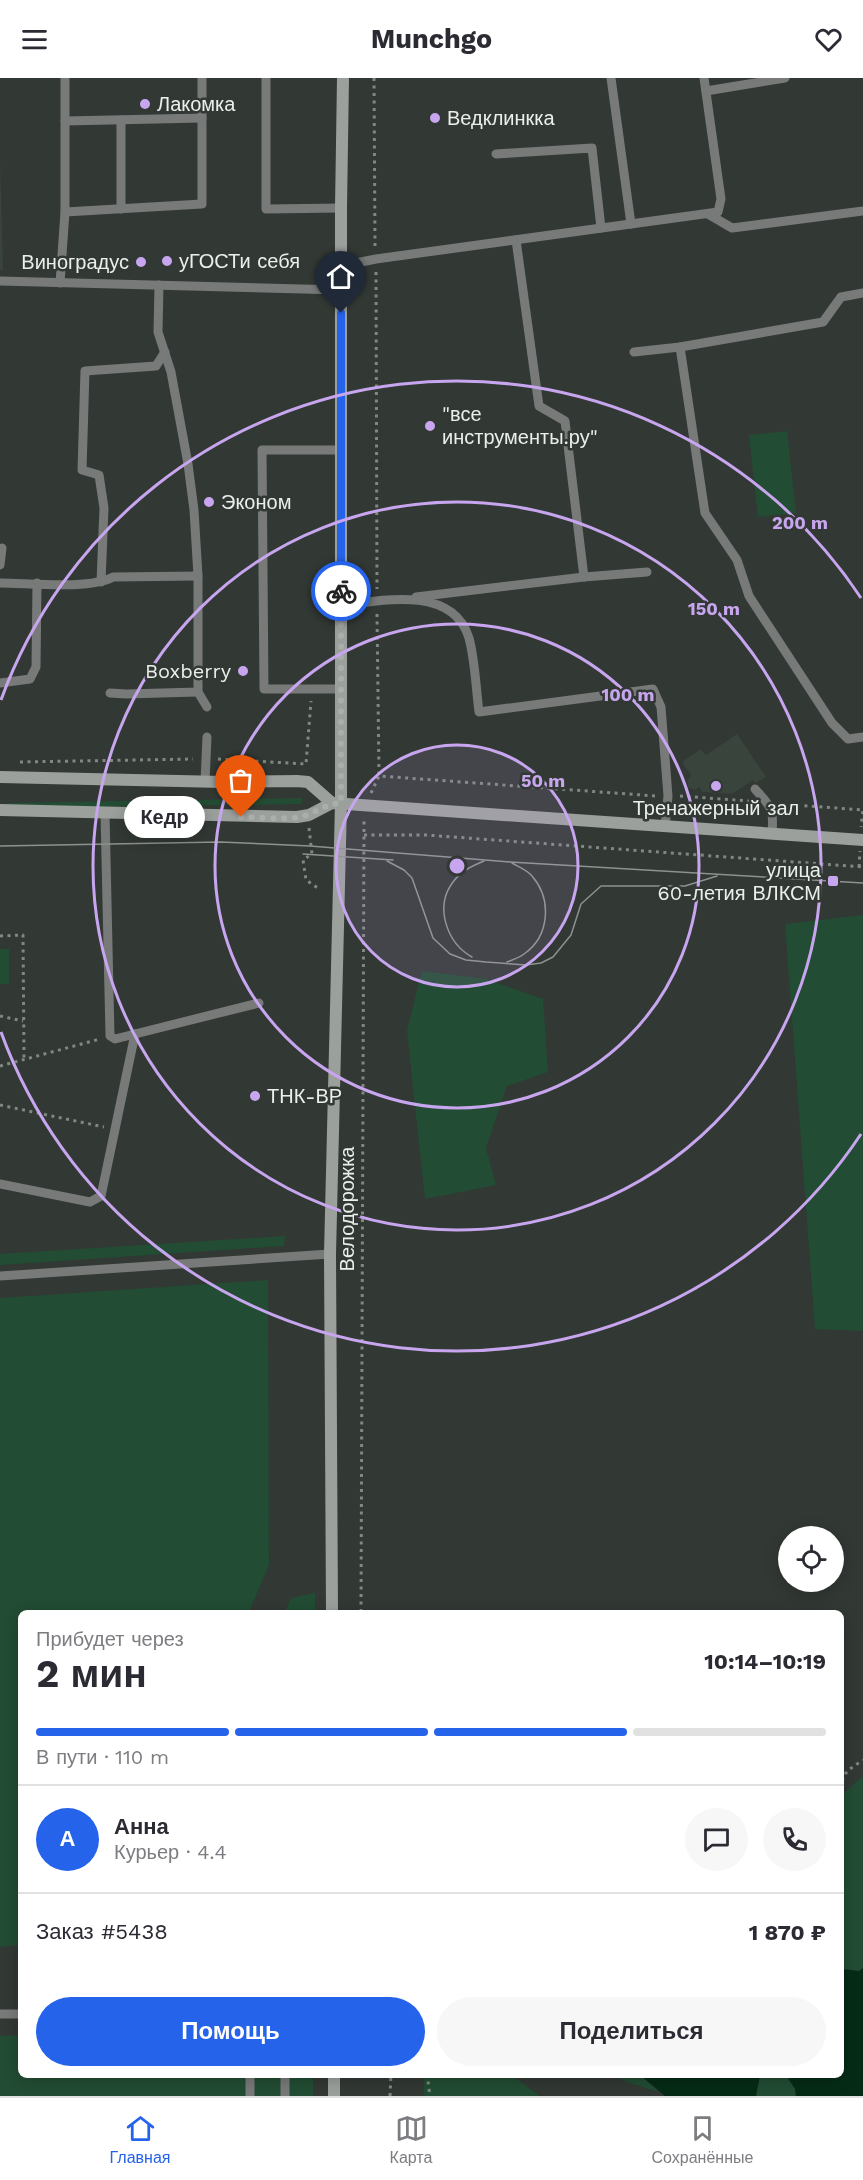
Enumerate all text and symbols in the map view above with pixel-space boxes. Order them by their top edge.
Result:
icon: menu [18,23,51,56]
text: Munchgo [371,23,492,55]
icon: heart [812,23,845,56]
place label: Лакомка [157,92,236,116]
marker: Лакомка [138,97,152,111]
place label: Ведклинкка [447,106,555,130]
marker: Ведклинкка [428,111,442,125]
place label: уГОСТи себя [179,249,300,273]
place label: Виноградус [21,250,129,274]
pin [315,251,366,313]
marker: уГОСТи себя [160,254,174,268]
marker: Виноградус [134,255,148,269]
icon: home [324,260,357,293]
place label: "все инструменты.ру" [442,402,598,449]
marker: "все инструменты.ру" [423,419,437,433]
place label: Эконом [221,490,291,514]
marker: Эконом [202,495,216,509]
text: 200 m [772,512,828,533]
courier [311,561,371,621]
icon: bike [325,575,358,608]
text: 150 m [688,598,740,619]
place label: Boxberry [145,659,232,683]
marker: Boxberry [236,664,250,678]
text: 100 m [601,684,655,705]
pin [215,755,266,817]
icon: bag [224,764,257,797]
text: 50 m [521,770,565,791]
marker: Тренажерный зал [709,779,723,793]
callout: Кедр [124,796,205,838]
place label: Тренажерный зал [633,796,799,820]
text: Кедр [140,805,189,829]
centre of rings [447,856,467,876]
place label: улица 60-летия ВЛКСМ [658,858,822,905]
marker: улица 60-летия ВЛКСМ [826,874,840,888]
place label: ТНК-ВР [267,1084,342,1108]
marker: ТНК-ВР [248,1089,262,1103]
street label: Велодорожка [335,1146,359,1271]
map controls [778,1526,844,1592]
button: locate [778,1526,844,1592]
text: Прибудет через [36,1627,184,1651]
text: 10:14–10:19 [704,1649,826,1674]
text: 2 мин [36,1651,147,1696]
text: В пути · 110 m [36,1745,169,1769]
button: chat [685,1808,748,1871]
button: phone [763,1808,826,1871]
text: Анна [114,1814,169,1839]
text: А [60,1826,75,1851]
text: Курьер · 4.4 [114,1840,227,1864]
text: Заказ #5438 [36,1919,168,1944]
text: 1 870 ₽ [749,1920,826,1945]
button: Помощь [36,1997,425,2066]
button: Поделиться [437,1997,826,2066]
tab: Главная [110,2112,170,2167]
tab: Карта [390,2112,432,2167]
tab: Сохранённые [652,2112,753,2167]

